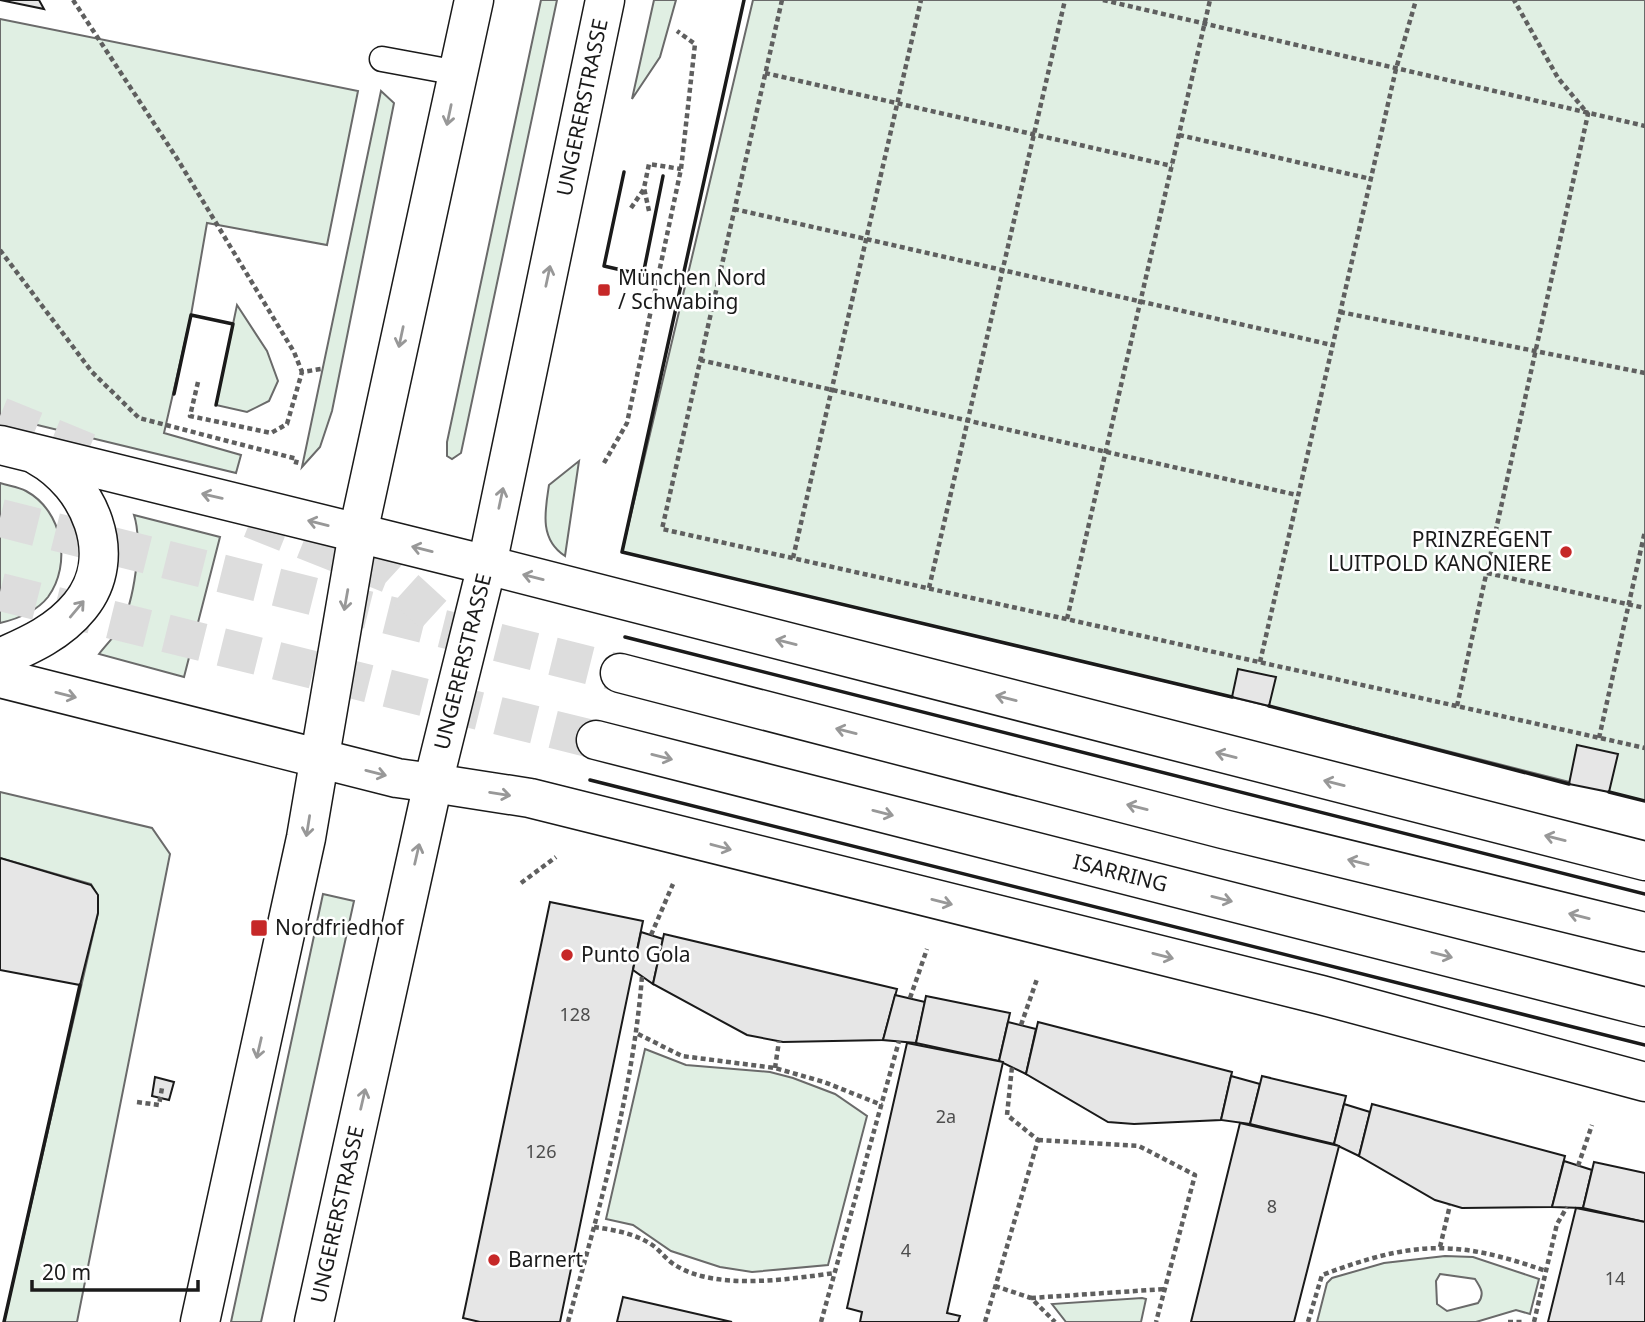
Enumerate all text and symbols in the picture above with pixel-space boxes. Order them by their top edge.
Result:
street label: UNGERERSTRASSE [549,16,614,198]
one-way arrow [442,103,455,126]
place label: München Nord / Schwabing [618,263,766,315]
one-way arrow [541,265,555,288]
marker: München Nord / Schwabing [596,282,612,298]
one-way arrow [393,325,407,348]
one-way arrow [495,487,509,510]
one-way arrow [201,489,224,502]
one-way arrow [307,516,330,529]
place label: PRINZREGENT LUITPOLD KANONIERE [1328,525,1552,577]
one-way arrow [412,542,434,555]
marker: PRINZREGENT LUITPOLD KANONIERE [1558,544,1574,560]
street label: UNGERERSTRASSE [427,570,497,752]
one-way arrow [522,570,545,583]
one-way arrow [339,588,353,611]
one-way arrow [69,600,85,618]
one-way arrow [775,635,797,648]
one-way arrow [54,689,77,702]
one-way arrow [995,691,1017,704]
one-way arrow [835,724,858,737]
one-way arrow [1215,748,1238,761]
one-way arrow [650,751,673,764]
one-way arrow [364,767,387,780]
one-way arrow [1324,776,1346,789]
one-way arrow [489,787,511,800]
one-way arrow [1126,800,1149,813]
one-way arrow [871,807,894,820]
one-way arrow [301,814,314,837]
one-way arrow [1544,831,1567,844]
one-way arrow [710,842,732,855]
one-way arrow [411,843,425,866]
street label: ISARRING [1070,847,1171,898]
one-way arrow [1347,855,1370,868]
one-way arrow [1210,893,1233,906]
one-way arrow [930,896,953,909]
one-way arrow [1568,909,1591,922]
place label: Nordfriedhof [275,913,406,941]
marker: Nordfriedhof [249,918,269,938]
place label: Punto Gola [581,940,691,968]
marker: Punto Gola [559,947,575,963]
one-way arrow [1431,949,1453,962]
one-way arrow [1151,950,1174,963]
house number: 128 [560,1002,590,1026]
one-way arrow [252,1036,266,1059]
one-way arrow [357,1088,370,1111]
house number: 2a [936,1104,956,1128]
street label: UNGERERSTRASSE [304,1123,370,1306]
house number: 126 [526,1139,556,1163]
house number: 8 [1267,1194,1277,1218]
house number: 4 [901,1238,911,1262]
place label: Barnert [508,1245,584,1273]
scale bar [32,1248,198,1292]
marker: Barnert [486,1252,502,1268]
text: 20 m [42,1258,91,1286]
house number: 14 [1605,1266,1625,1290]

